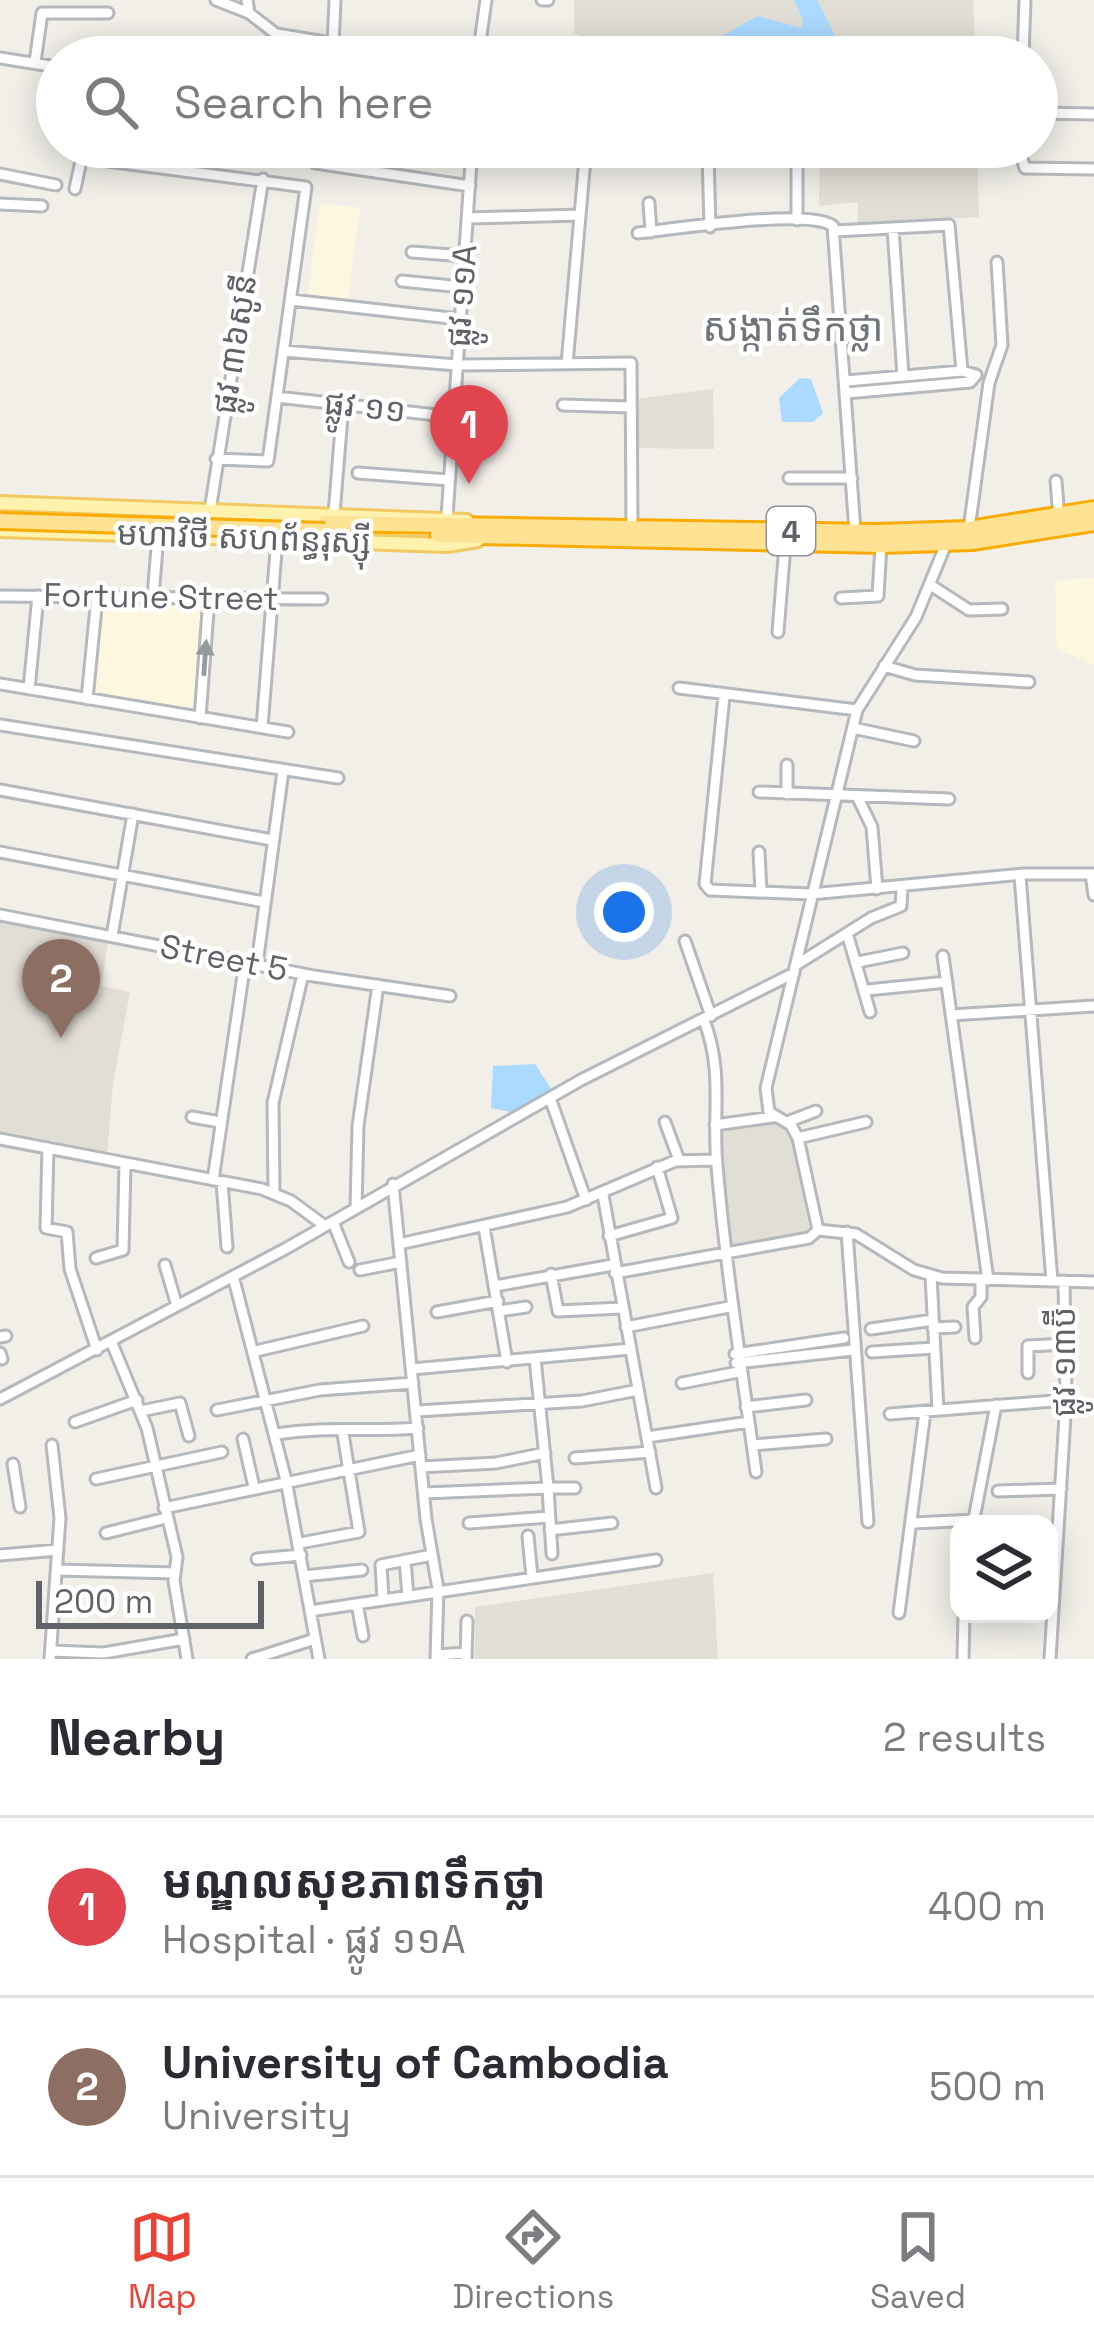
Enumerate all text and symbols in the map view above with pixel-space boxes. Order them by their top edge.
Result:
search box [36,36,1058,168]
icon: search [78,69,144,135]
text: Search here [174,74,433,131]
street label: ផ្លូវ ១១A [437,243,494,349]
street label: ផ្លូវ ៣៦សូនី [203,271,274,418]
district label: សង្កាត់ទឹកថ្លា [702,303,884,352]
street label: ផ្លូវ ១១ [321,382,408,440]
pin: 1 [430,385,508,484]
road number: 4 [767,507,815,555]
street label: មហាវិថី សហព័ន្ធរុស្ស៊ី [116,513,372,570]
street label: Fortune Street [43,574,279,620]
one-way arrow [195,639,214,676]
your location [594,882,654,942]
street label: Street 5 [157,925,291,991]
pin: 2 [22,939,100,1038]
street label: ផ្លូវ ១៣ប៊ី [1041,1307,1093,1417]
map controls [950,1515,1058,1623]
button: layers [950,1515,1058,1623]
scale bar [36,1575,264,1628]
text: 200 m [54,1581,153,1623]
text: Nearby [48,1705,225,1770]
text: 2 results [883,1713,1046,1762]
text: មណ្ឌលសុខភាពទឹកថ្លា [162,1854,546,1911]
text: 1 [78,1882,96,1931]
text: 400 m [928,1882,1046,1931]
text: Hospital · ផ្លូវ ១១A [162,1915,466,1964]
text: University of Cambodia [162,2034,669,2091]
text: 2 [75,2062,99,2111]
text: 500 m [929,2062,1046,2111]
text: University [162,2091,351,2140]
tab: Map [128,2204,197,2318]
tab: Directions [452,2204,614,2318]
tab: Saved [870,2204,966,2318]

